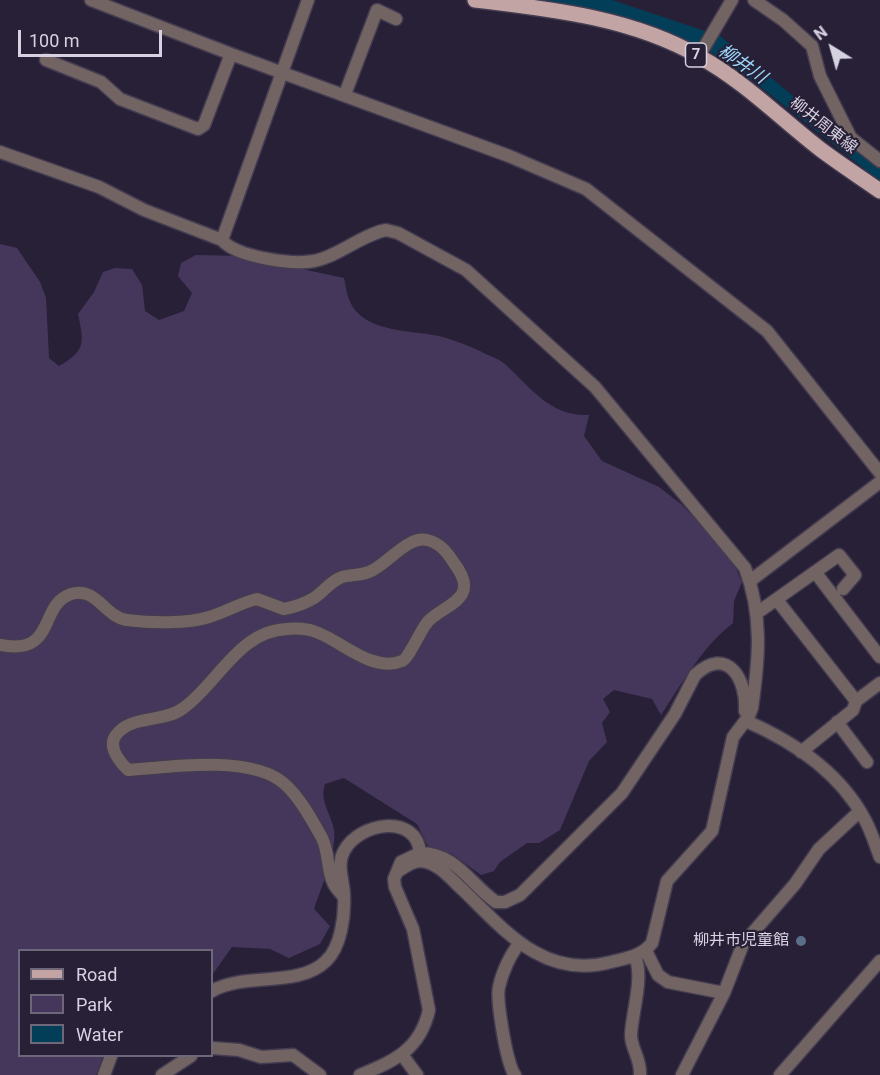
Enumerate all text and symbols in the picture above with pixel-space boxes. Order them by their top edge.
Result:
scale bar [21,18,165,56]
north arrow [802,18,862,78]
text: N [811,22,831,44]
text: 100 m [29,30,80,51]
water label: 柳井川 [714,41,770,89]
road number: 7 [686,43,706,67]
street label: 柳井周東線 [786,94,860,158]
place label: 柳井市児童館 [693,931,789,951]
marker: 柳井市児童館 [794,934,808,948]
legend [18,949,213,1057]
text: Road [76,964,117,985]
text: Park [76,994,112,1015]
text: Water [76,1024,123,1045]

